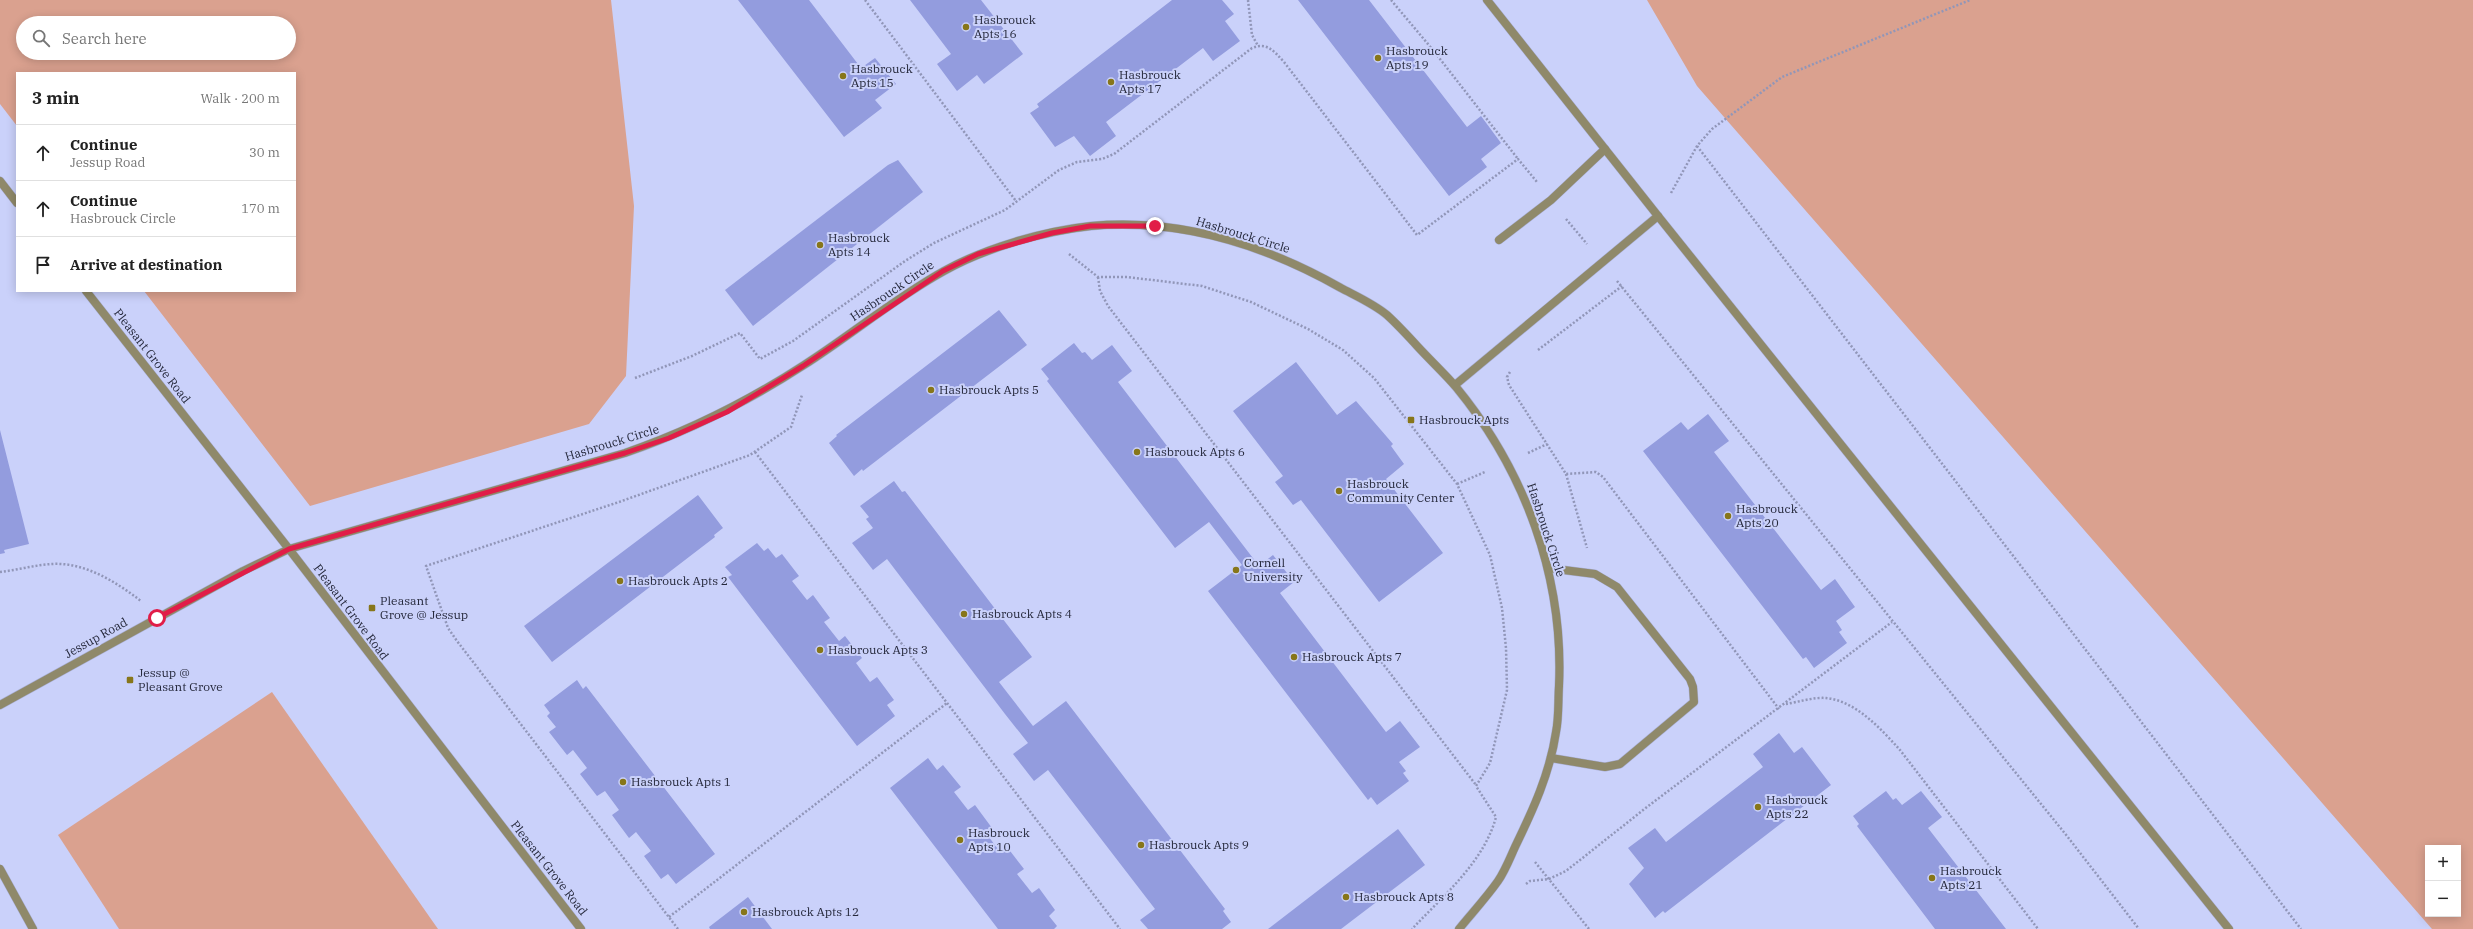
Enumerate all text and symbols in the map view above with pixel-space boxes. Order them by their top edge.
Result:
place label: Hasbrouck Apts 16 [974,12,1036,41]
search box [16,16,296,60]
marker: Hasbrouck Apts 16 [961,22,971,32]
icon: search [30,27,52,49]
text: Search here [62,29,147,48]
place label: Hasbrouck Apts 19 [1386,43,1448,72]
marker: Hasbrouck Apts 19 [1373,53,1383,63]
place label: Hasbrouck Apts 15 [851,61,913,90]
place label: Hasbrouck Apts 17 [1119,67,1181,96]
marker: Hasbrouck Apts 15 [838,71,848,81]
marker: Hasbrouck Apts 17 [1106,77,1116,87]
text: 3 min [32,87,80,109]
text: Walk · 200 m [201,90,280,107]
text: Continue [70,135,137,154]
icon: ahead [32,142,54,164]
text: 30 m [249,144,280,161]
text: Jessup Road [70,154,145,171]
text: Continue [70,191,137,210]
icon: ahead [32,198,54,220]
text: 170 m [241,200,280,217]
text: Hasbrouck Circle [70,210,176,227]
street label: Hasbrouck Circle [1194,213,1292,256]
route end [1146,217,1164,235]
place label: Hasbrouck Apts 14 [828,230,890,259]
marker: Hasbrouck Apts 14 [815,240,825,250]
icon: arrive [32,254,54,276]
text: Arrive at destination [70,255,222,274]
street label: Hasbrouck Circle [847,257,936,324]
street label: Pleasant Grove Road [111,305,194,406]
place label: Hasbrouck Apts 5 [939,382,1039,397]
marker: Hasbrouck Apts 5 [926,385,936,395]
place label: Hasbrouck Apts [1419,412,1509,427]
marker: Hasbrouck Apts [1406,415,1416,425]
street label: Hasbrouck Circle [563,421,661,464]
place label: Hasbrouck Apts 6 [1145,444,1245,459]
marker: Hasbrouck Apts 6 [1132,447,1142,457]
place label: Hasbrouck Community Center [1347,476,1455,505]
street label: Hasbrouck Circle [1524,481,1569,579]
marker: Hasbrouck Community Center [1334,486,1344,496]
place label: Hasbrouck Apts 20 [1736,501,1798,530]
marker: Hasbrouck Apts 20 [1723,511,1733,521]
place label: Cornell University [1244,555,1303,584]
street label: Pleasant Grove Road [310,561,392,663]
marker: Cornell University [1231,565,1241,575]
place label: Hasbrouck Apts 2 [628,573,728,588]
marker: Hasbrouck Apts 2 [615,576,625,586]
place label: Pleasant Grove @ Jessup [380,593,468,622]
marker: Pleasant Grove @ Jessup [367,603,377,613]
place label: Hasbrouck Apts 4 [972,606,1072,621]
route start [148,609,166,627]
marker: Hasbrouck Apts 4 [959,609,969,619]
street label: Jessup Road [62,614,130,661]
place label: Hasbrouck Apts 3 [828,642,928,657]
marker: Hasbrouck Apts 3 [815,645,825,655]
place label: Hasbrouck Apts 7 [1302,649,1402,664]
marker: Hasbrouck Apts 7 [1289,652,1299,662]
place label: Jessup @ Pleasant Grove [138,665,223,694]
marker: Jessup @ Pleasant Grove [125,675,135,685]
place label: Hasbrouck Apts 1 [631,774,731,789]
marker: Hasbrouck Apts 1 [618,777,628,787]
place label: Hasbrouck Apts 22 [1766,792,1828,821]
marker: Hasbrouck Apts 22 [1753,802,1763,812]
street label: Pleasant Grove Road [508,817,591,918]
place label: Hasbrouck Apts 10 [968,825,1030,854]
marker: Hasbrouck Apts 10 [955,835,965,845]
place label: Hasbrouck Apts 9 [1149,837,1249,852]
marker: Hasbrouck Apts 9 [1136,840,1146,850]
map controls [2425,845,2461,917]
button: + [2425,845,2461,881]
place label: Hasbrouck Apts 21 [1940,863,2002,892]
marker: Hasbrouck Apts 21 [1927,873,1937,883]
button: − [2425,881,2461,917]
place label: Hasbrouck Apts 8 [1354,889,1454,904]
marker: Hasbrouck Apts 8 [1341,892,1351,902]
place label: Hasbrouck Apts 12 [752,904,859,919]
marker: Hasbrouck Apts 12 [739,907,749,917]

